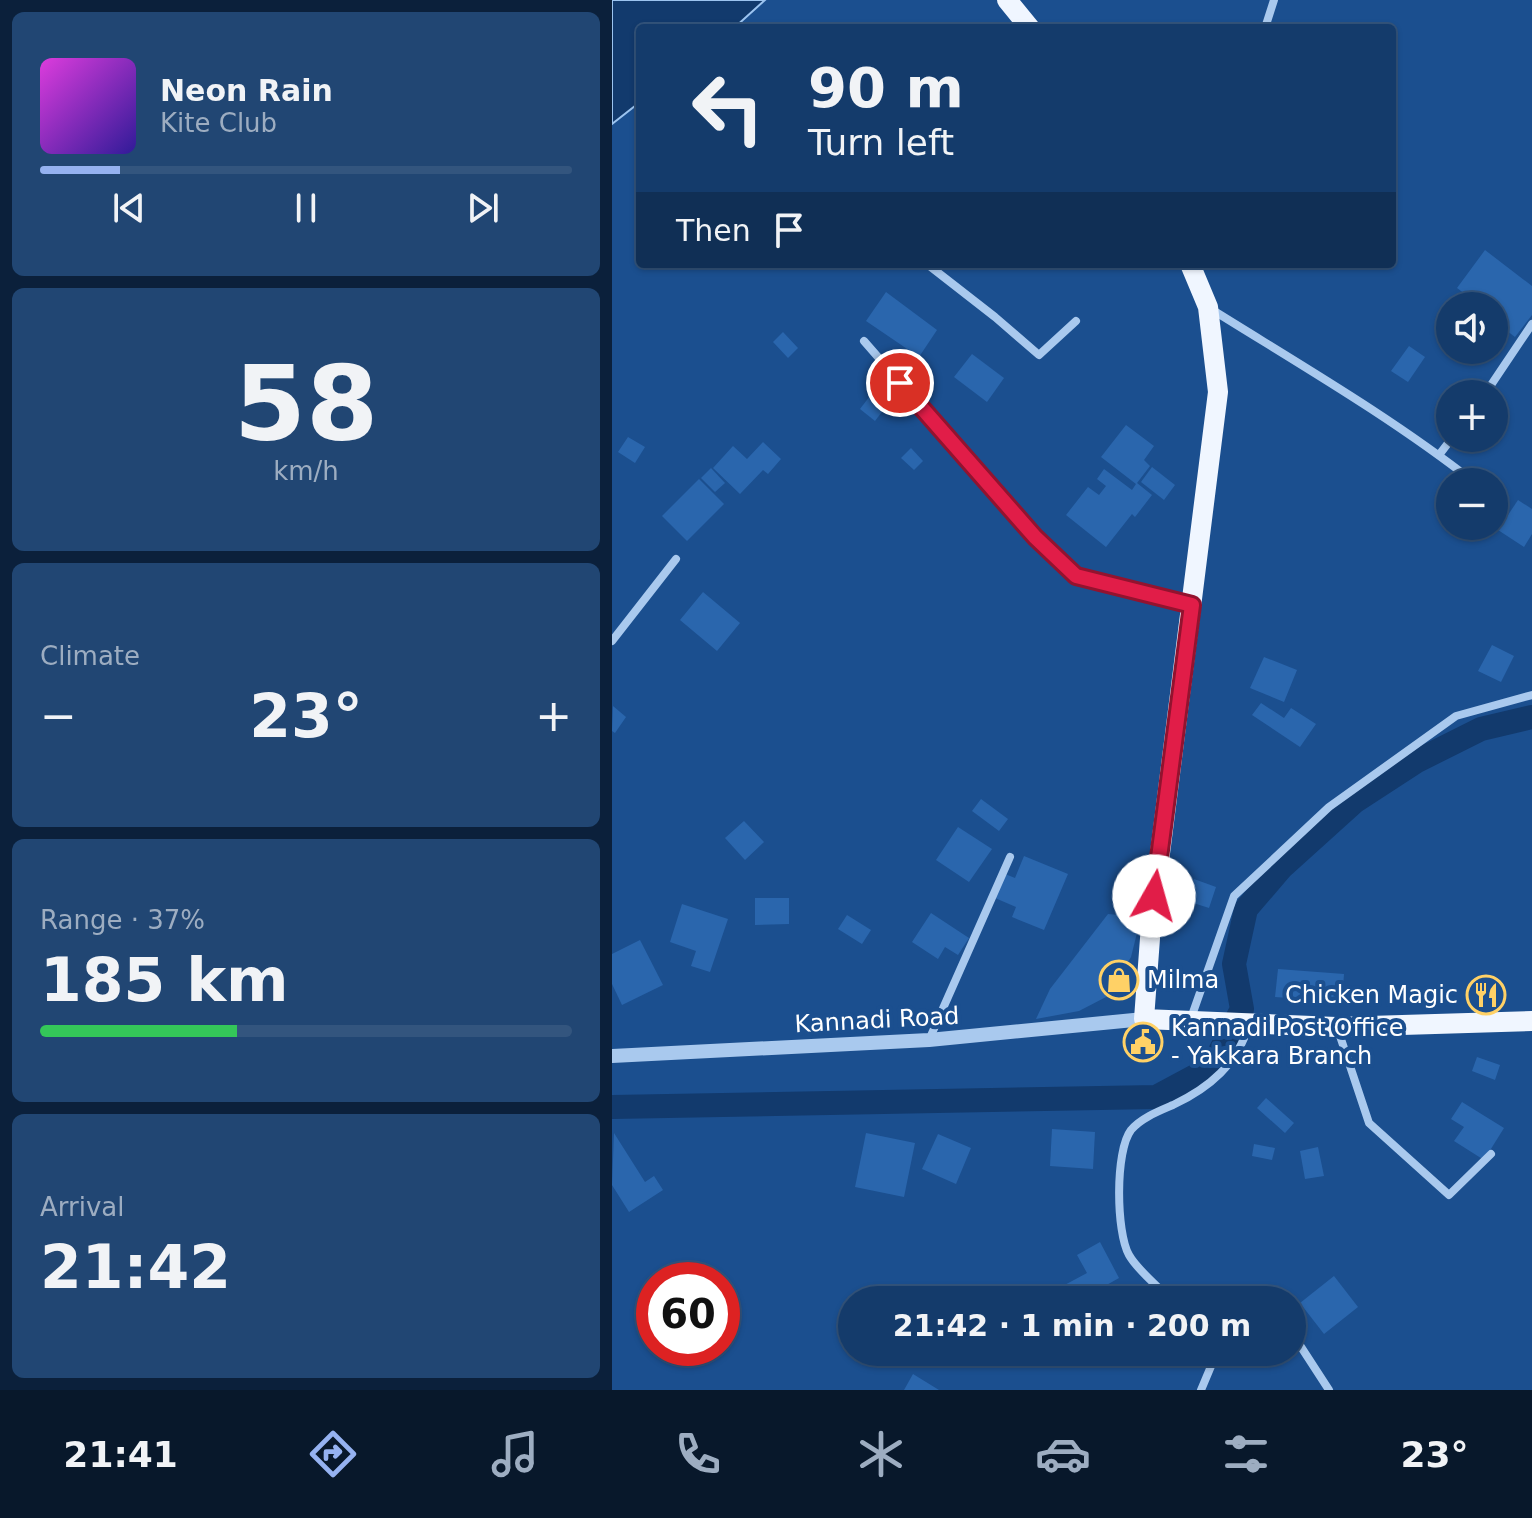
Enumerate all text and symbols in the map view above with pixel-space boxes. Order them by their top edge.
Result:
text: 90 m [808,55,964,120]
icon: left [676,56,780,160]
text: Neon Rain [160,73,333,108]
text: Kite Club [160,108,277,138]
text: Turn left [808,122,954,163]
icon: previous [107,186,151,230]
icon: pause [284,186,328,230]
icon: next [461,186,505,230]
icon: arrive [767,208,811,252]
text: Then [676,213,751,248]
map controls [1436,292,1508,540]
button: sound [1436,292,1508,364]
text: 58 [234,343,378,465]
pin [866,349,934,417]
icon: arrive [878,361,922,405]
button: + [1436,380,1508,452]
text: km/h [273,456,339,486]
button: − [1436,468,1508,540]
text: Climate [40,641,140,671]
text: 23° [249,681,363,751]
text: − [40,690,77,741]
text: + [535,690,572,741]
position arrow [1112,854,1196,938]
text: Range · 37% [40,905,205,935]
text: 185 km [40,945,289,1015]
shop icon: Milma [1098,959,1140,1001]
place label: Milma [1147,966,1219,994]
restaurant icon: Chicken Magic [1465,974,1507,1016]
place label: Chicken Magic [1285,981,1458,1009]
street label: Kannadi Road [794,1002,960,1038]
place label: Kannadi Post Office - Yakkara Branch [1171,1014,1404,1070]
public building icon: Kannadi Post Office - Yakkara Branch [1122,1021,1164,1063]
text: Arrival [40,1192,124,1222]
text: 21:42 [40,1232,231,1302]
speed limit sign: 60 [636,1262,740,1366]
text: 21:42 · 1 min · 200 m [893,1308,1251,1343]
icon: directions [305,1426,361,1482]
icon: music [487,1426,543,1482]
icon: phone [670,1426,726,1482]
icon: climate [853,1426,909,1482]
icon: car [1035,1426,1091,1482]
icon: filters [1218,1426,1274,1482]
text: 21:41 [63,1434,178,1475]
text: 23° [1401,1434,1469,1475]

